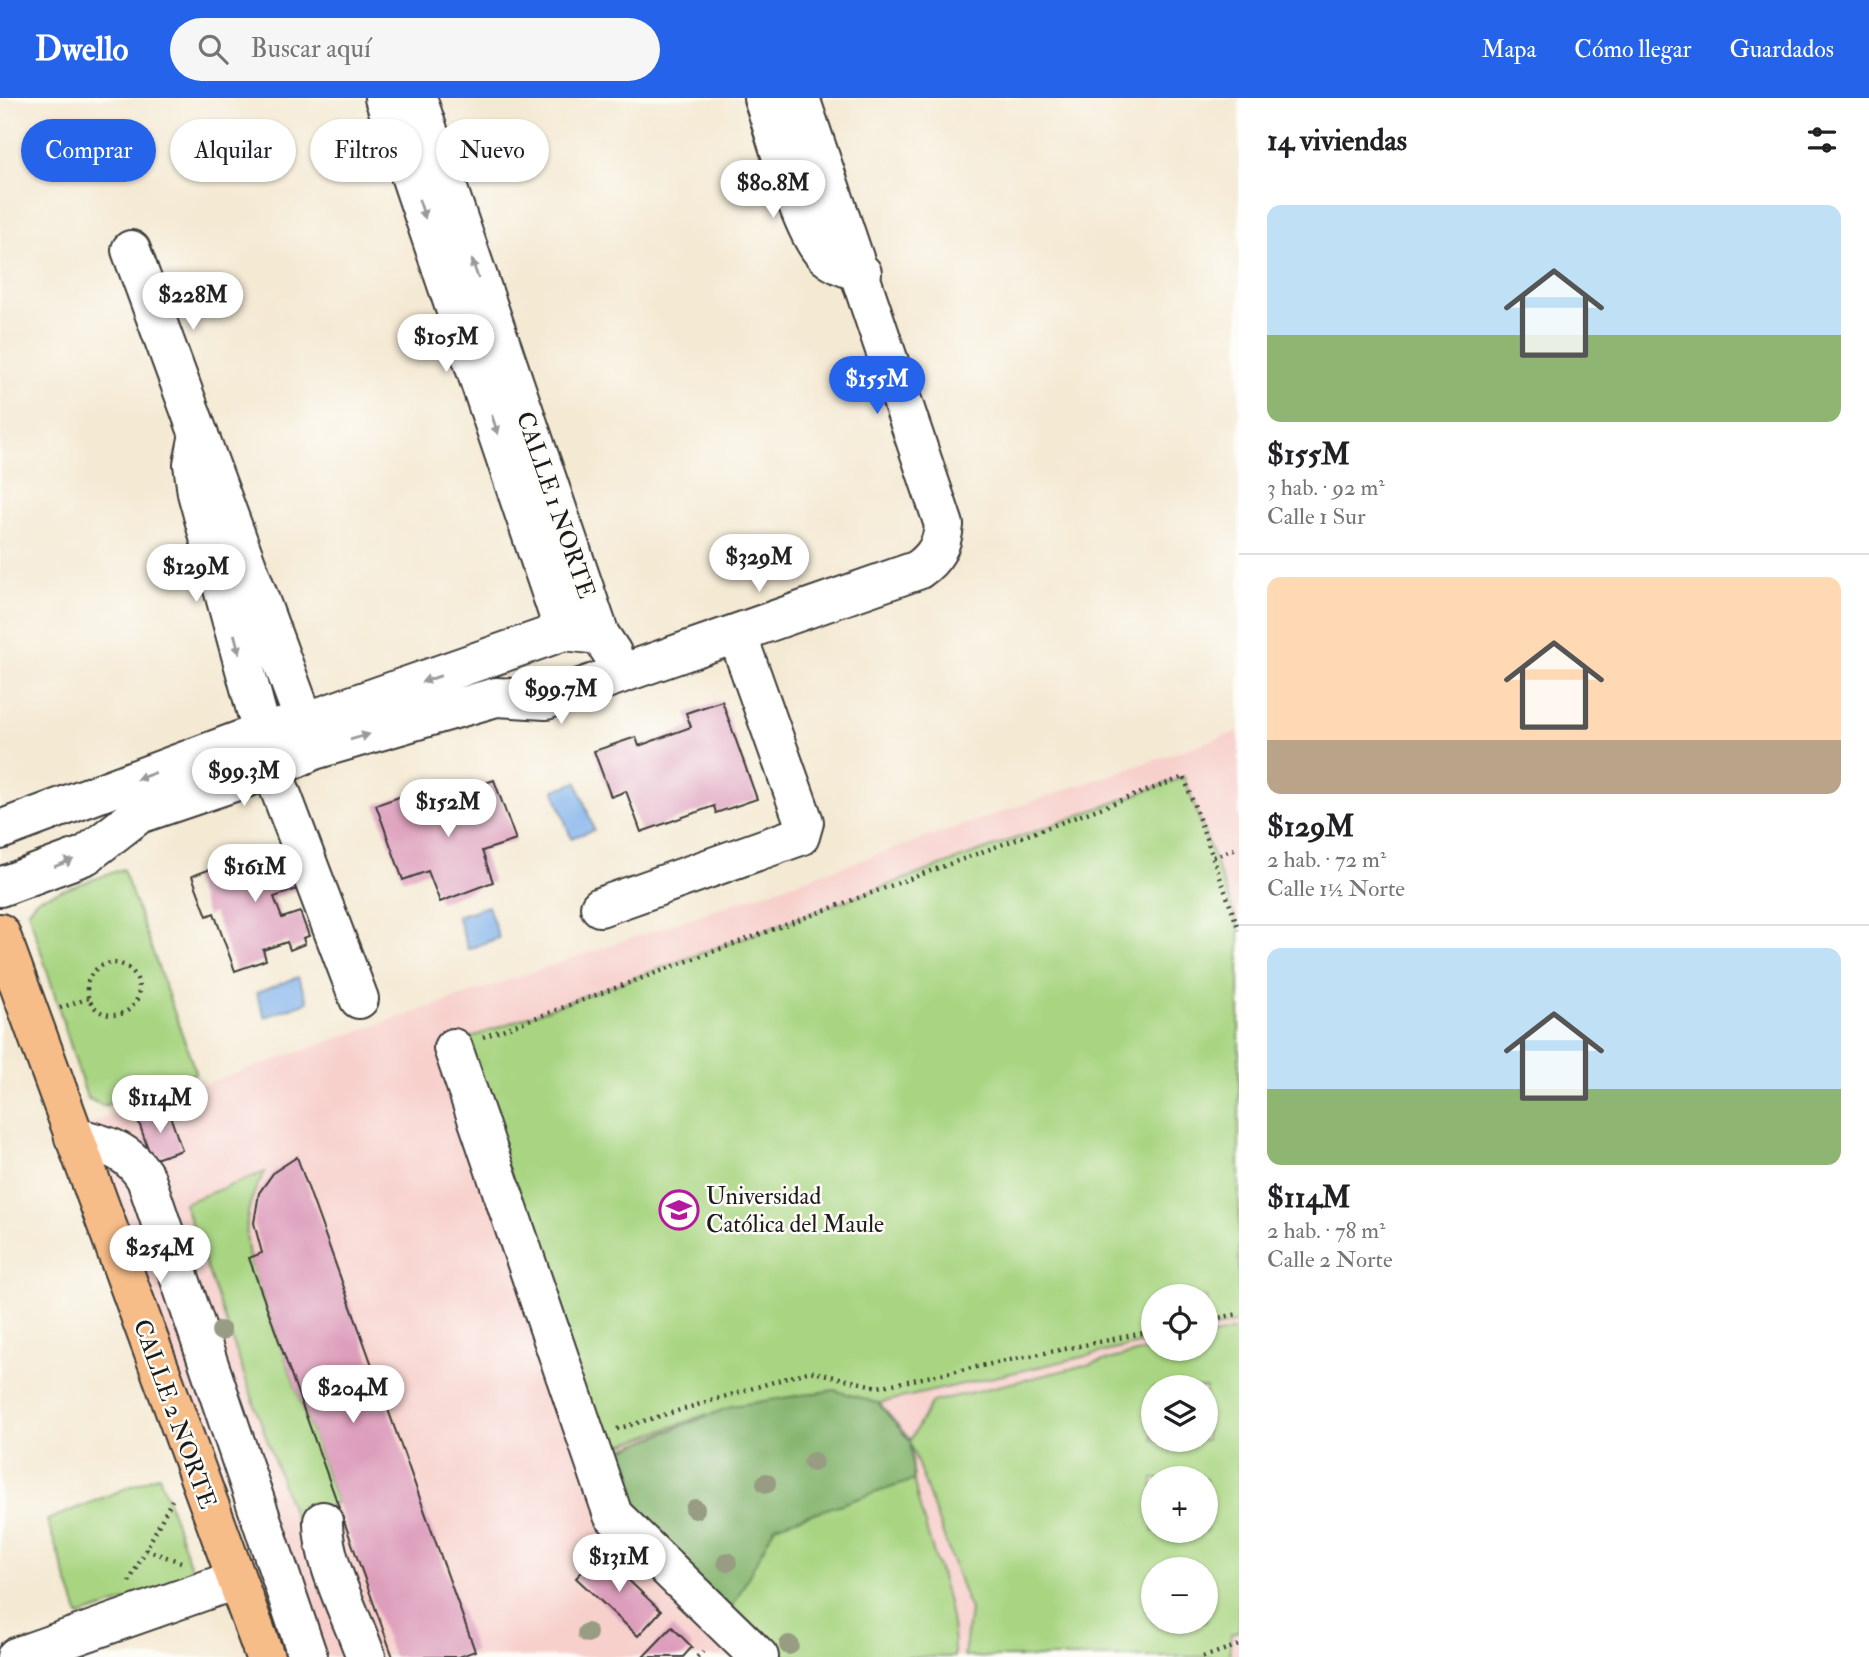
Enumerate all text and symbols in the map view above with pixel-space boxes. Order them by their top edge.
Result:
search box [170,18,660,81]
text: Dwello [35,29,128,70]
icon: search [194,30,232,68]
text: Buscar aquí [250,33,371,65]
text: Mapa [1481,34,1536,65]
text: Cómo llegar [1574,34,1691,65]
text: Guardados [1729,34,1834,65]
chip: Comprar [21,119,156,182]
chip: Alquilar [170,119,296,182]
chip: Filtros [310,119,422,182]
chip: Nuevo [436,119,549,182]
icon: filters [1803,121,1841,159]
text: 14 viviendas [1267,122,1407,159]
pin: $80.8M [716,160,830,220]
text: $80.8M [736,168,810,197]
one-way arrow [417,199,428,220]
icon: home [1491,250,1617,376]
one-way arrow [469,258,480,279]
pin: $228M [144,272,242,332]
text: $228M [158,280,228,309]
pin: $105M [397,314,495,374]
text: $105M [413,322,479,351]
pin: $155M [828,356,926,416]
text: $155M [845,364,909,393]
street label: CALLE 1 NORTE [509,408,602,603]
one-way arrow [490,414,500,435]
text: $155M [1267,436,1350,473]
text: 3 hab. · 92 m² [1267,473,1385,502]
text: Calle 1 Sur [1267,502,1366,531]
pin: $329M [710,534,808,594]
text: $329M [725,542,793,571]
pin: $129M [147,545,245,604]
text: $129M [163,552,229,581]
icon: home [1491,622,1617,748]
one-way arrow [232,633,243,655]
pin: $99.7M [504,666,618,726]
one-way arrow [420,674,441,685]
text: $99.7M [525,674,597,703]
one-way arrow [350,731,371,741]
pin: $99.3M [187,748,301,808]
text: $99.3M [208,756,280,785]
one-way arrow [136,770,157,781]
pin: $152M [399,780,497,839]
text: $152M [415,787,481,816]
text: $129M [1267,808,1354,845]
pin: $161M [206,844,304,904]
text: 2 hab. · 72 m² [1267,845,1386,874]
text: $161M [223,852,287,881]
one-way arrow [53,858,74,869]
text: Calle 1½ Norte [1267,874,1405,903]
icon: home [1491,993,1617,1119]
pin: $114M [111,1076,209,1135]
text: $114M [128,1083,192,1112]
text: $114M [1267,1179,1351,1216]
place label: Universidad Católica del Maule [706,1181,884,1240]
school or university icon: Universidad Católica del Maule [658,1189,700,1231]
text: 2 hab. · 78 m² [1267,1216,1385,1245]
pin: $254M [111,1226,209,1285]
text: $254M [126,1233,194,1262]
text: Calle 2 Norte [1267,1245,1393,1274]
map controls [1141,1284,1218,1634]
button: locate [1141,1284,1218,1361]
street label: CALLE 2 NORTE [126,1315,223,1513]
pin: $204M [304,1366,402,1425]
text: $204M [317,1373,389,1402]
button: layers [1141,1375,1218,1452]
button: + [1141,1466,1218,1543]
pin: $131M [570,1534,668,1594]
text: $131M [589,1542,649,1571]
button: − [1141,1557,1218,1634]

